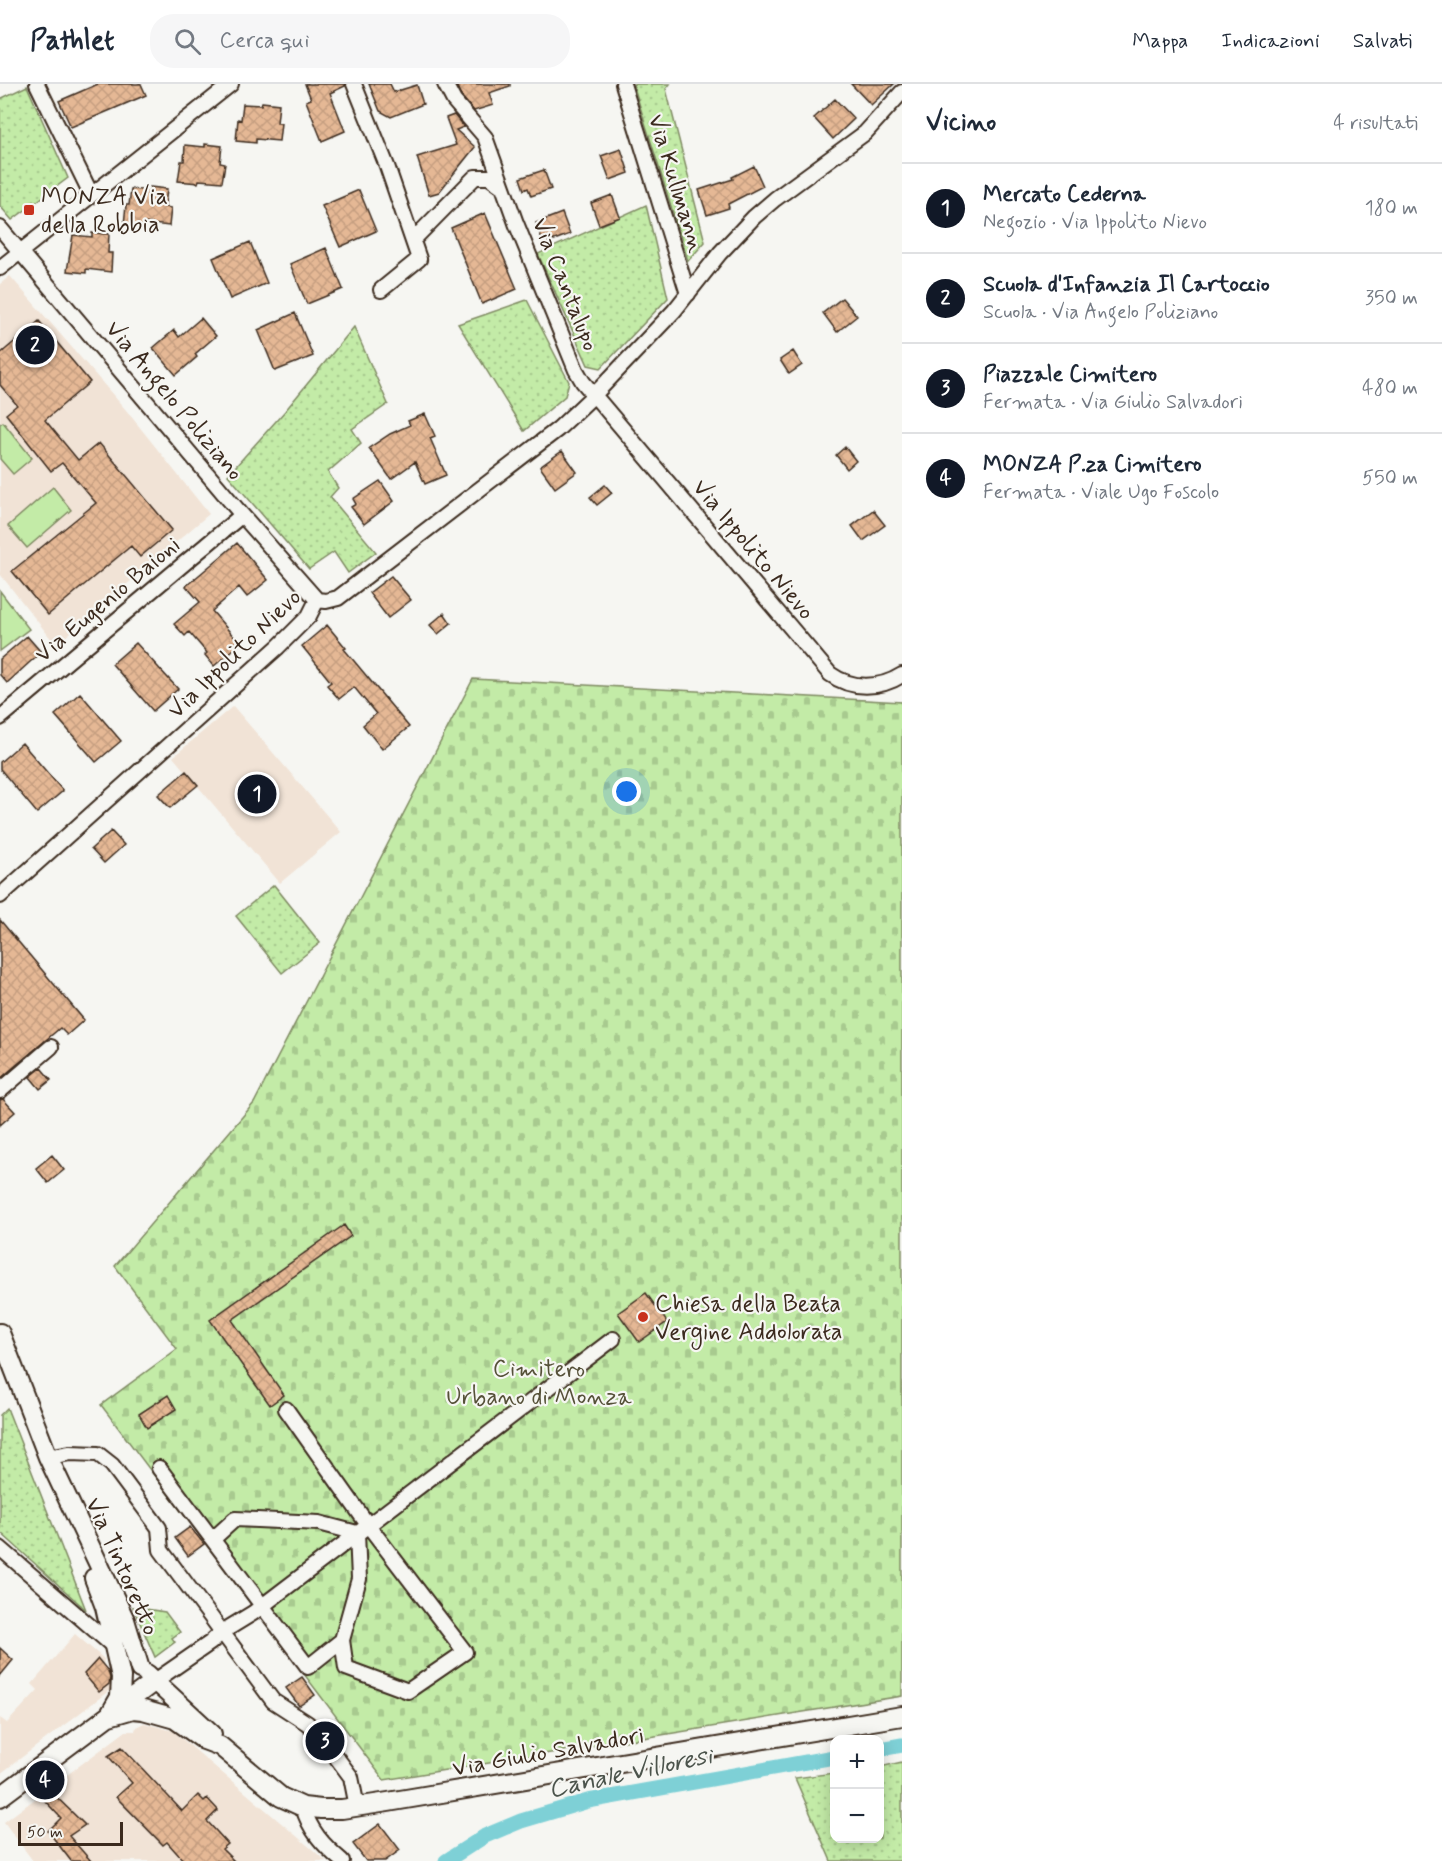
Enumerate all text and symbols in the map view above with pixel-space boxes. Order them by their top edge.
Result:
search box [150,14,570,68]
text: Pathlet [30,23,114,60]
icon: search [171,25,204,58]
text: Cerca qui [219,27,309,55]
text: Mappa [1132,27,1188,55]
text: Indicazioni [1221,27,1320,55]
text: Salvati [1353,27,1412,55]
text: Vicino [926,106,996,140]
text: 4 risultati [1333,110,1418,137]
street label: Via Kullmann [640,111,711,257]
text: Mercato Cederna [983,181,1146,209]
place label: MONZA Via della Robbia [41,182,168,241]
text: 1 [941,195,950,222]
text: 180 m [1365,195,1418,222]
marker: MONZA Via della Robbia [22,203,36,217]
text: Negozio · Via Ippolito Nievo [983,209,1207,236]
street label: Via Cantalupo [524,213,605,356]
text: Scuola d'Infanzia Il Cartoccio [983,271,1270,299]
text: 2 [941,285,950,312]
text: 350 m [1365,285,1418,312]
text: Scuola · Via Angelo Poliziano [983,299,1218,326]
street label: Via Angelo Poliziano [96,315,250,489]
pin: 2 [15,322,54,368]
text: Piazzale Cimitero [983,361,1157,389]
text: 3 [941,375,950,402]
text: 480 m [1362,375,1418,402]
text: Fermata · Via Giulio Salvadori [983,389,1243,416]
text: MONZA P.za Cimitero [983,451,1202,479]
text: 4 [940,465,951,492]
text: 550 m [1362,465,1418,492]
street label: Via Ippolito Nievo [685,473,821,627]
text: Fermata · Viale Ugo Foscolo [983,479,1219,506]
street label: Via Eugenio Baioni [29,530,187,670]
street label: Via Ippolito Nievo [161,582,309,726]
pin: 1 [238,772,276,816]
your location [612,777,641,806]
place label: Chiesa della Beata Vergine Addolorata [655,1289,843,1350]
marker: Chiesa della Beata Vergine Addolorata [636,1310,650,1324]
park label: Cimitero Urbano di Monza [446,1354,632,1413]
street label: Via Tintoretto [77,1493,166,1640]
pin: 3 [306,1718,344,1764]
street label: Via Giulio Salvadori [450,1720,647,1785]
map controls [830,1735,884,1843]
button: + [830,1735,884,1789]
water label: Canale Villoresi [545,1739,718,1807]
pin: 4 [26,1758,64,1802]
button: − [830,1789,884,1843]
scale bar [18,1819,123,1846]
text: 50 m [27,1822,63,1843]

